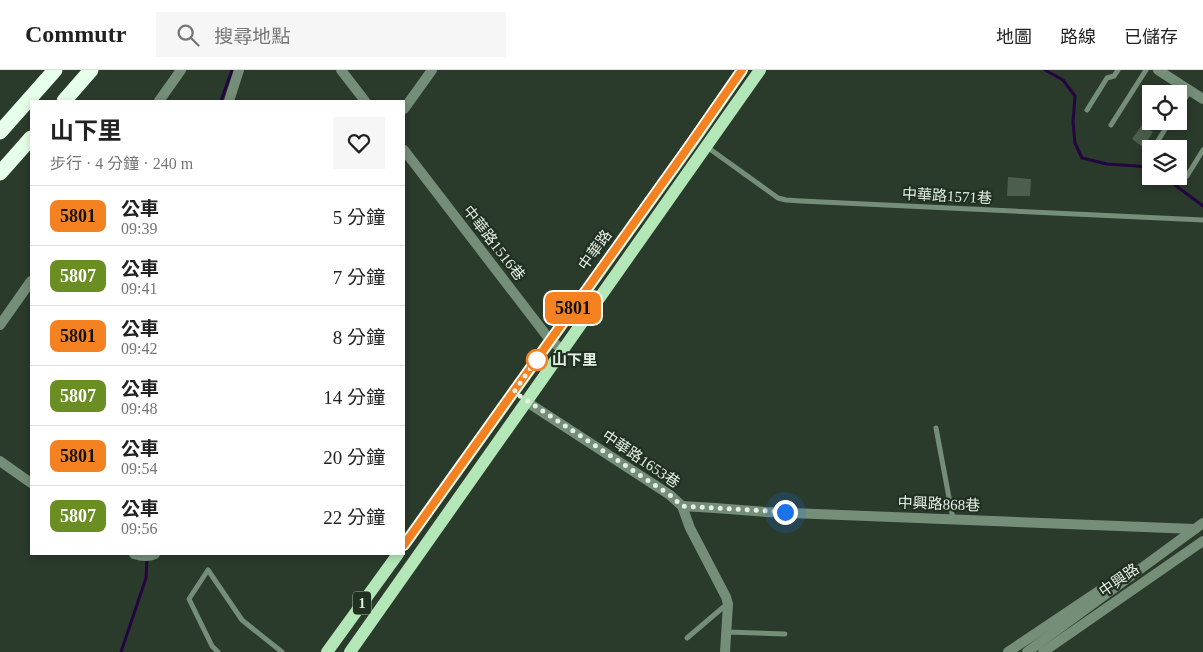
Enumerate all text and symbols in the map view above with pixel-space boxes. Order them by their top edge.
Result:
search box [156,12,506,57]
text: Commutr [25,21,126,47]
icon: search [174,21,202,49]
text: 搜尋地點 [214,26,290,47]
text: 地圖 [996,27,1032,47]
text: 路線 [1060,27,1096,47]
text: 已儲存 [1124,27,1178,47]
map controls [1142,85,1187,185]
button: locate [1142,85,1187,130]
button: heart [333,117,385,169]
text: 山下里 [50,118,122,144]
button: layers [1142,140,1187,185]
text: 步行 · 4 分鐘 · 240 m [50,155,193,172]
street label: 中華路1571巷 [902,186,992,206]
text: 公車 [121,198,159,219]
street label: 中華路1516巷 [460,203,528,283]
text: 5801 [60,206,96,226]
text: 5 分鐘 [333,207,385,228]
text: 09:39 [121,220,157,237]
street label: 中華路 [575,227,615,273]
text: 公車 [121,258,159,279]
text: 5807 [60,266,96,286]
text: 7 分鐘 [333,267,385,288]
text: 09:41 [121,280,157,297]
line badge: 5801 [538,292,608,324]
text: 5801 [555,298,591,318]
text: 公車 [121,318,159,339]
text: 5801 [60,326,96,346]
text: 8 分鐘 [333,327,385,348]
text: 09:42 [121,340,157,357]
marker: 山下里 [526,349,548,371]
place label: 山下里 [552,352,597,368]
text: 公車 [121,378,159,399]
text: 5807 [60,386,96,406]
text: 14 分鐘 [323,387,385,408]
text: 09:48 [121,400,157,417]
street label: 中華路1653巷 [599,427,683,491]
text: 公車 [121,438,159,459]
text: 5801 [60,446,96,466]
text: 20 分鐘 [323,447,385,468]
text: 09:54 [121,460,157,477]
street label: 中興路868巷 [897,495,981,513]
text: 公車 [121,498,159,519]
your location [773,500,798,525]
text: 5807 [60,506,96,526]
text: 22 分鐘 [323,507,385,528]
text: 09:56 [121,520,157,537]
street label: 中興路 [1096,561,1142,599]
road number: 1 [353,592,371,614]

